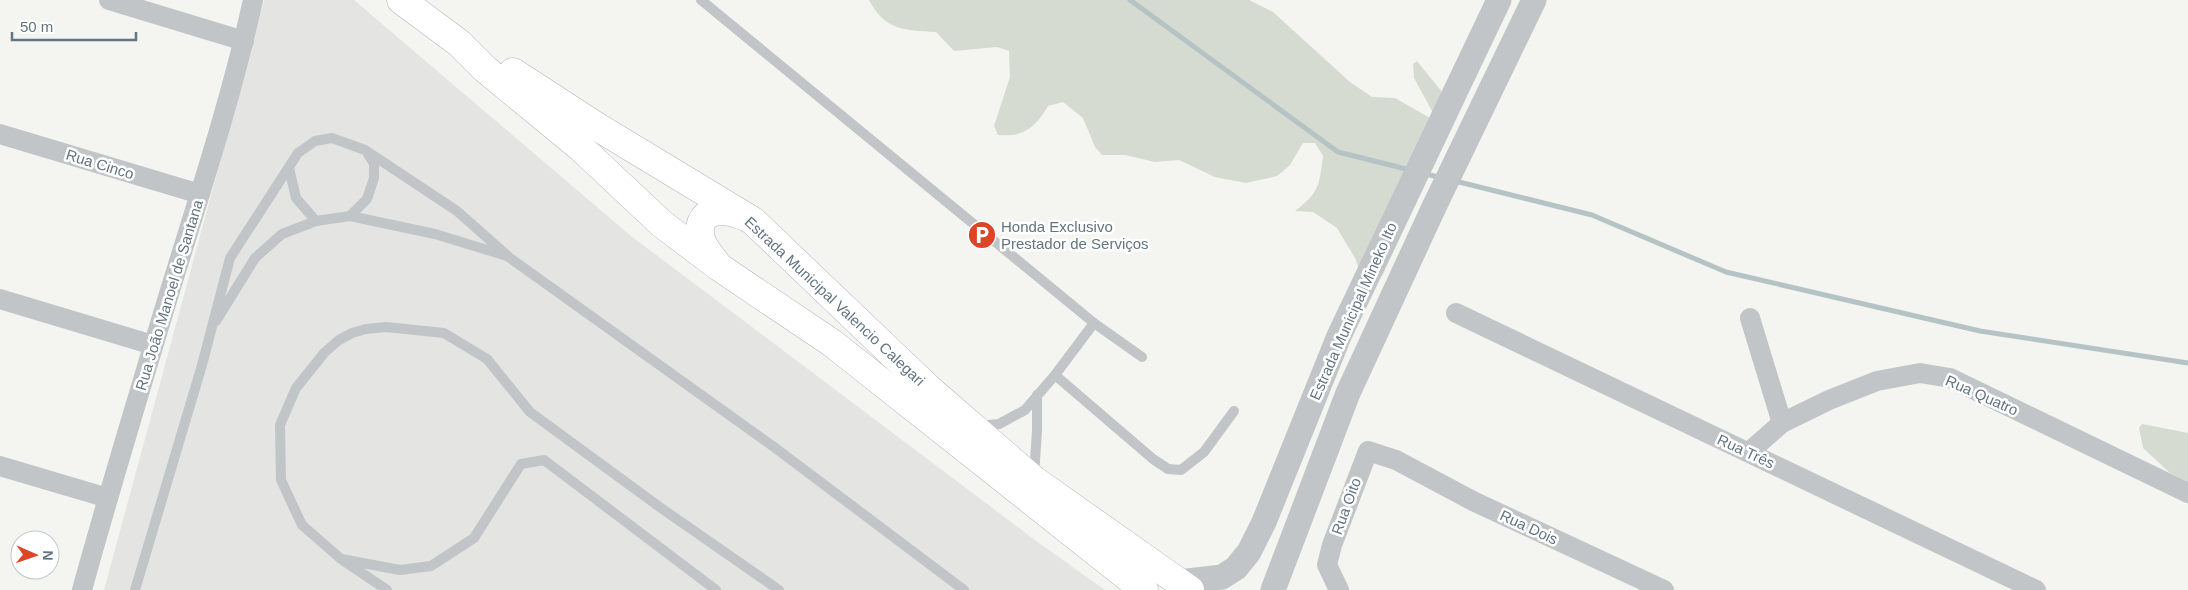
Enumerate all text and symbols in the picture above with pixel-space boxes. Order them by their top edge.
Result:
scale bar [12,10,136,42]
text: 50 m [20,18,53,35]
street label: Rua Cinco [64,146,136,182]
street label: Rua João Manoel de Santana [132,197,206,392]
street label: Estrada Municipal Valencio Calegari [741,213,929,389]
place label: Honda Exclusivo Prestador de Serviços [1001,218,1149,252]
parking icon: Honda Exclusivo Prestador de Serviços [967,220,997,250]
street label: Estrada Municipal Mineko Ito [1306,220,1400,402]
street label: Rua Quatro [1943,371,2021,419]
street label: Rua Três [1715,430,1777,472]
street label: Rua Oito [1328,475,1364,537]
street label: Rua Dois [1497,506,1561,548]
north arrow [10,530,60,580]
text: N [40,550,56,561]

